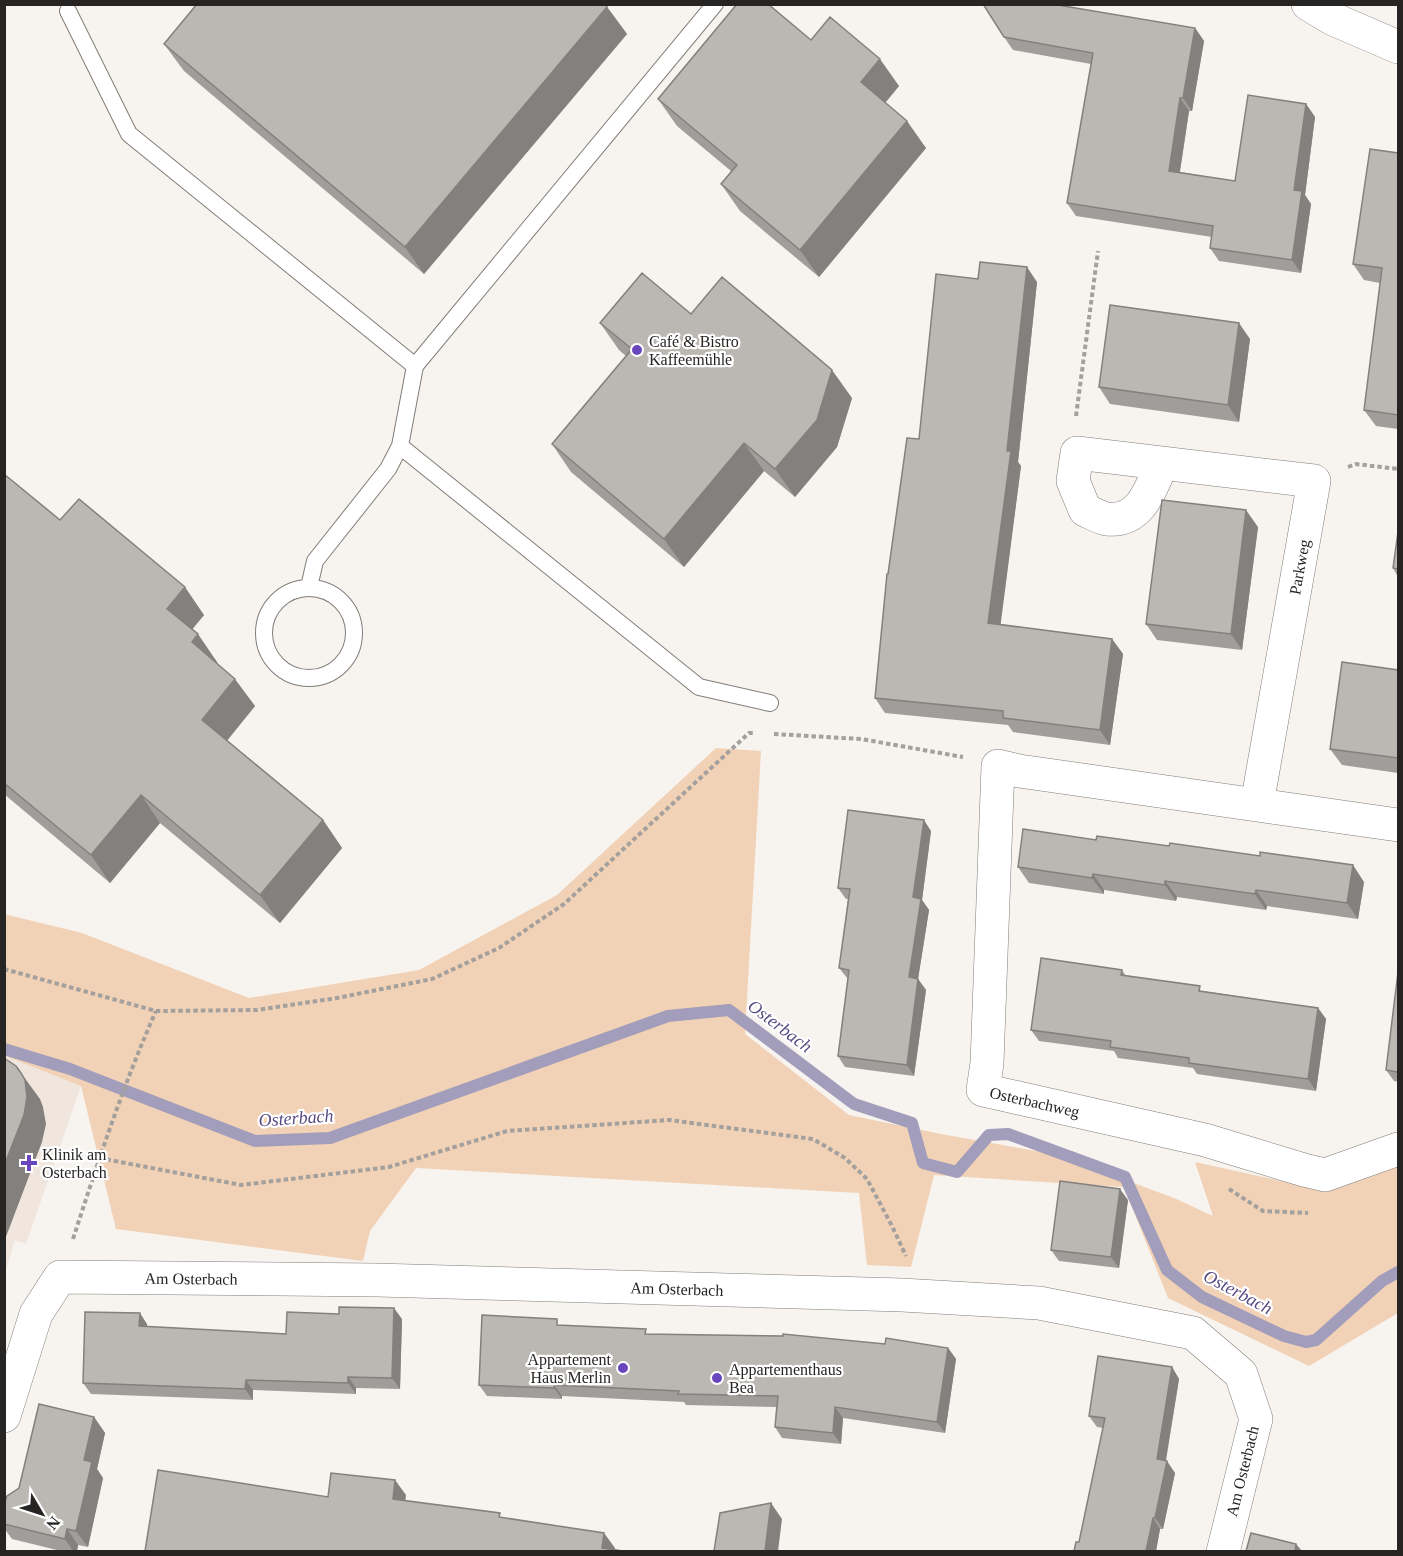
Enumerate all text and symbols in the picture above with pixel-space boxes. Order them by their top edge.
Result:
place label: Café & Bistro Kaffeemühle [649,333,739,368]
marker: Café & Bistro Kaffeemühle [630,343,644,357]
street label: Parkweg [1286,538,1314,596]
water label: Osterbach [744,995,816,1057]
street label: Osterbachweg [988,1084,1081,1121]
water label: Osterbach [258,1105,334,1131]
place label: Klinik am Osterbach [42,1146,107,1181]
marker: Klinik am Osterbach [20,1154,38,1172]
water label: Osterbach [1200,1266,1276,1318]
street label: Am Osterbach [144,1270,238,1288]
street label: Am Osterbach [630,1279,724,1299]
place label: Appartement Haus Merlin [527,1351,612,1386]
marker: Appartement Haus Merlin [616,1361,630,1375]
place label: Appartementhaus Bea [729,1361,842,1396]
marker: Appartementhaus Bea [710,1371,724,1385]
street label: Am Osterbach [1223,1424,1262,1518]
north arrow [12,1484,72,1544]
text: N [43,1513,64,1533]

